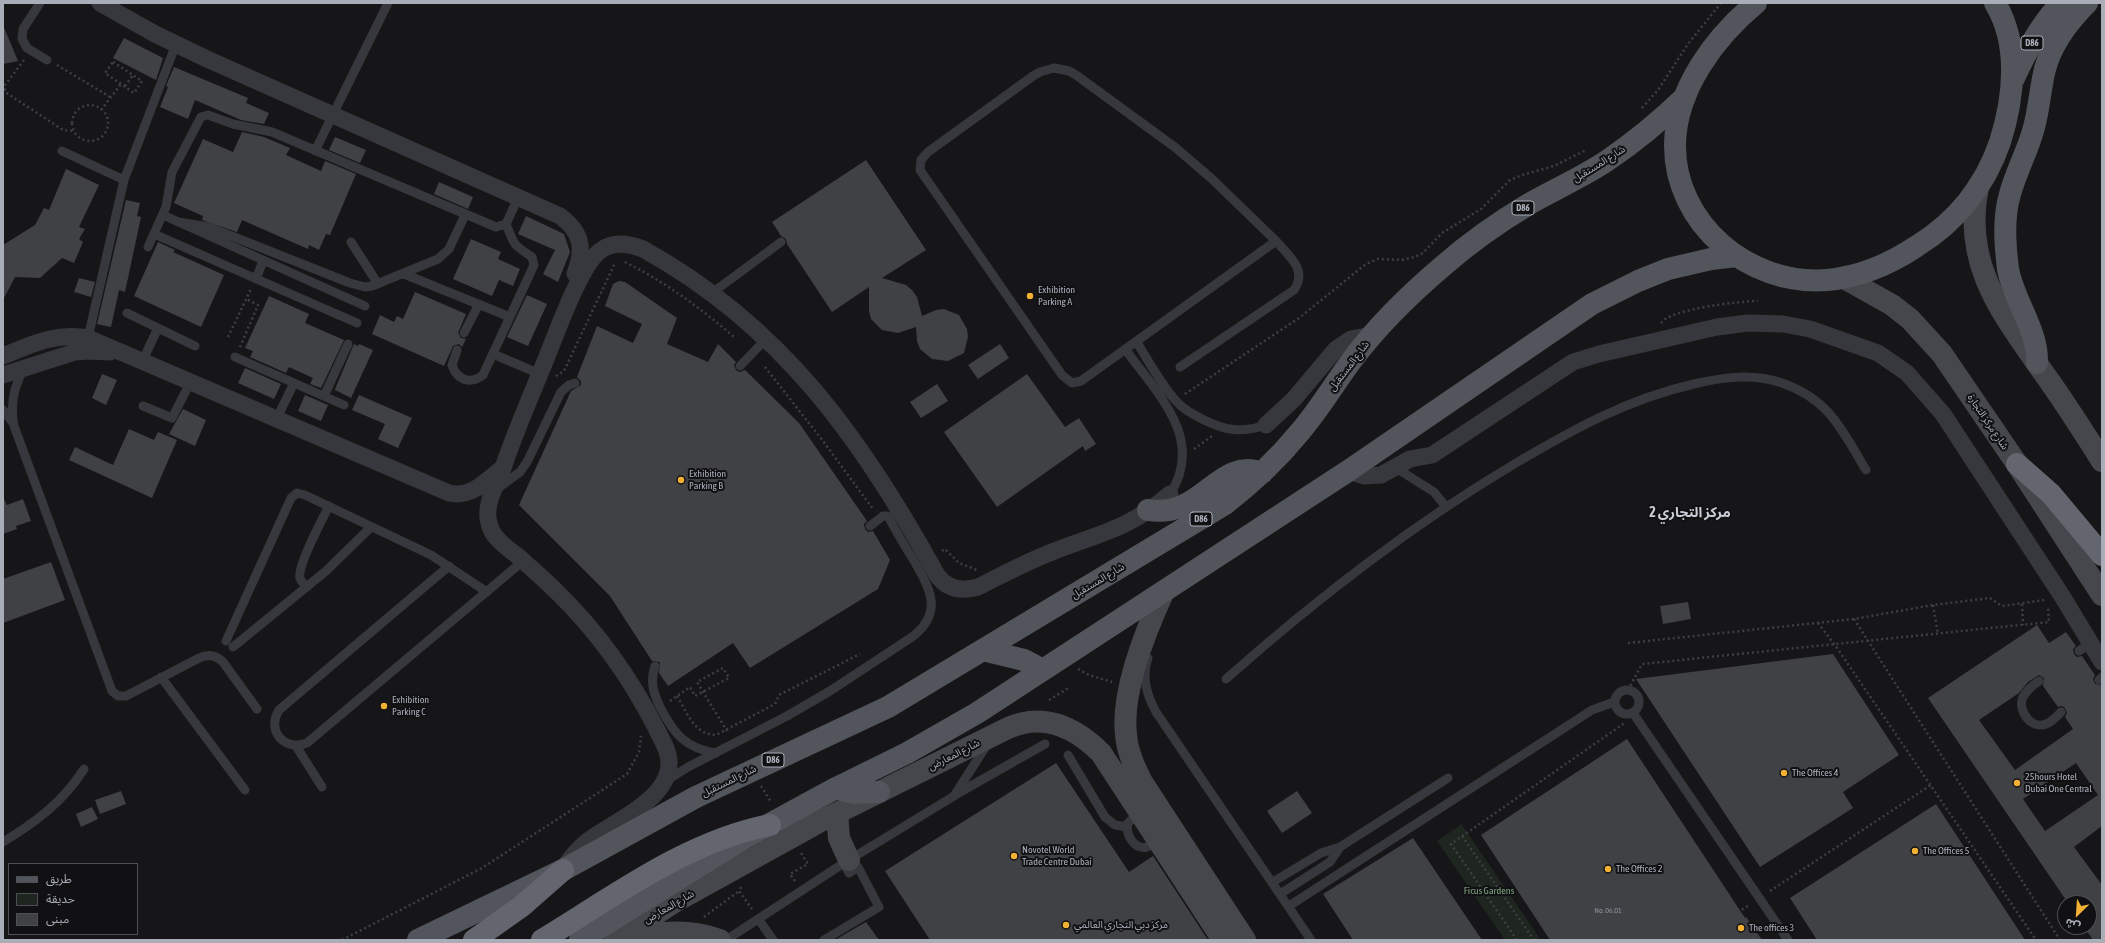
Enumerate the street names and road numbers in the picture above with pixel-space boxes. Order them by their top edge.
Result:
road number: D86 [2021,36,2043,50]
street label: شارع المستقبل [1571,143,1627,185]
road number: D86 [1512,201,1534,215]
street label: شارع المستقبل [1326,339,1372,393]
street label: شارع مركز التجارة [1965,392,2011,452]
road number: D86 [1190,512,1212,526]
street label: شارع المستقبل [1069,561,1127,601]
street label: شارع المعارض [926,737,982,773]
road number: D86 [762,753,784,767]
street label: شارع المستقبل [700,763,758,799]
street label: شارع المعارض [642,888,696,926]

